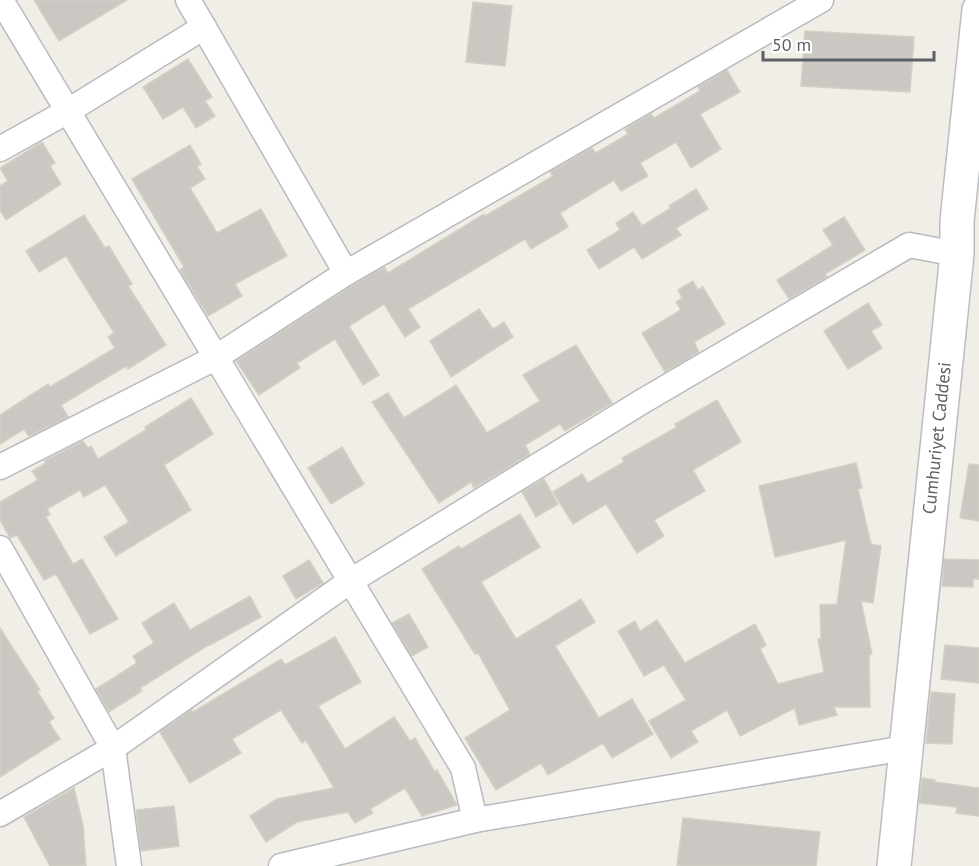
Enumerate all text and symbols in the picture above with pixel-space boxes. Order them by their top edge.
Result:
scale bar [763,24,934,62]
text: 50 m [772,33,811,56]
street label: Cumhuriyet Caddesi [917,361,956,515]

